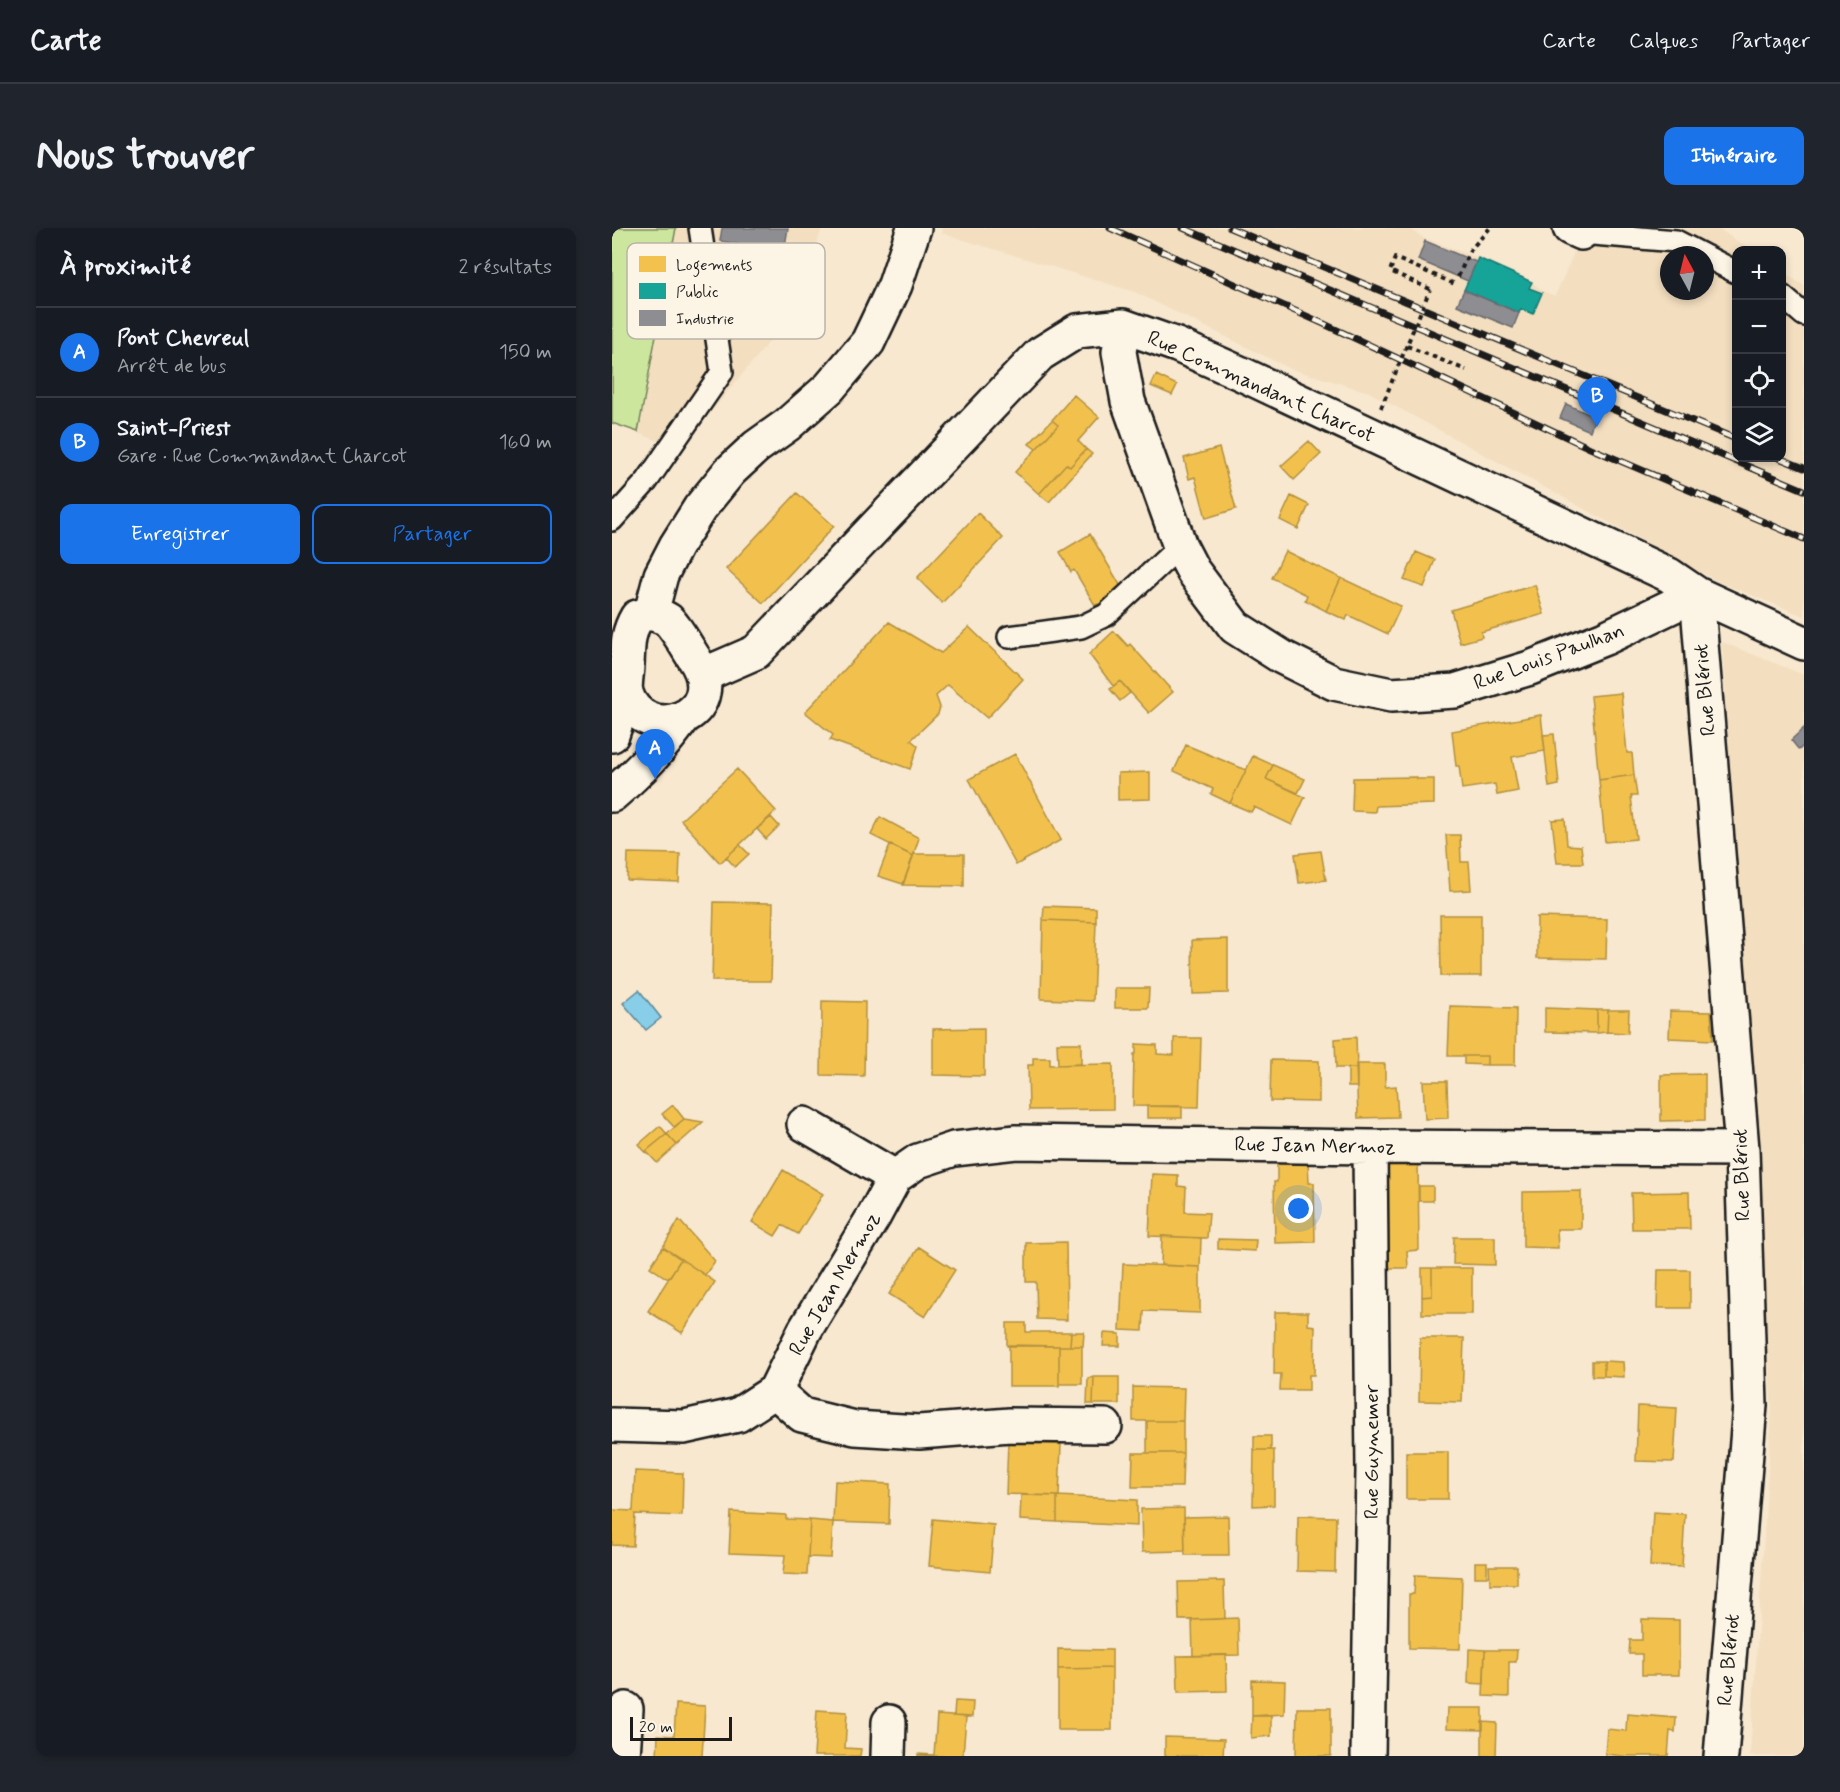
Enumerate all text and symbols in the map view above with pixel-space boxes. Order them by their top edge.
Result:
text: Carte [30,23,102,60]
text: Carte [1542,27,1596,55]
text: Calques [1629,27,1698,55]
text: Partager [1731,27,1810,55]
button: Itinéraire [1664,127,1804,185]
text: Nous trouver [36,129,254,184]
legend [627,243,825,339]
north arrow [1660,246,1714,300]
map controls [1732,246,1786,462]
button: + [1732,246,1786,300]
text: À proximité [60,250,191,284]
text: 2 résultats [459,254,552,281]
text: Logements [676,255,752,277]
text: Public [676,282,719,303]
button: − [1732,300,1786,354]
text: Industrie [676,309,734,330]
street label: Rue Commandant Charcot [1143,324,1379,450]
text: Pont Chevreul [117,325,249,353]
text: A [73,339,86,366]
text: 150 m [499,339,552,366]
text: Arrêt de bus [117,353,226,380]
button: locate [1732,354,1786,408]
pin: B [1578,378,1616,427]
button: layers [1732,408,1786,462]
text: Saint-Priest [117,415,230,443]
text: B [73,429,86,456]
text: 160 m [499,429,552,456]
text: Gare · Rue Commandant Charcot [117,443,407,470]
button: Enregistrer [60,504,300,564]
button: Partager [312,504,552,564]
street label: Rue Louis Paulhan [1470,617,1628,697]
street label: Rue Blériot [1687,643,1723,737]
pin: A [636,730,675,779]
street label: Rue Blériot [1726,1128,1758,1222]
street label: Rue Jean Mermoz [1234,1131,1396,1161]
your location [1284,1194,1313,1223]
street label: Rue Jean Mermoz [782,1207,888,1361]
street label: Rue Guynemer [1358,1384,1386,1519]
street label: Rue Blériot [1711,1613,1747,1707]
scale bar [630,1714,732,1742]
text: 20 m [639,1717,673,1738]

